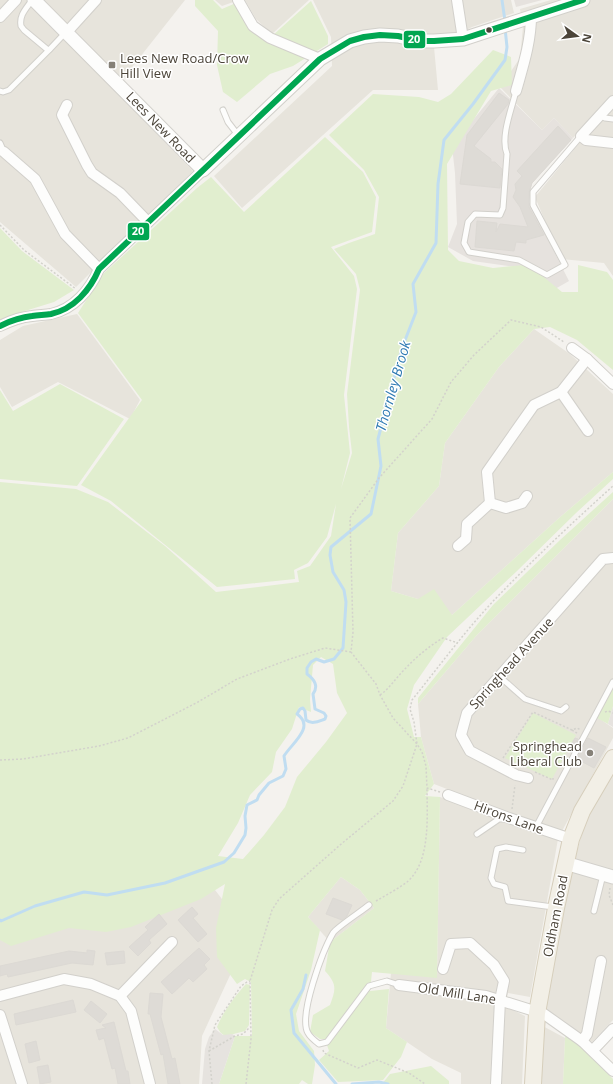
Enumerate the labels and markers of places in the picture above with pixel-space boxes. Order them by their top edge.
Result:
unlabelled marker [484,25,494,35]
place label: Lees New Road/Crow Hill View [120,49,249,82]
marker: Lees New Road/Crow Hill View [107,60,117,70]
place label: Springhead Liberal Club [510,737,582,770]
marker: Springhead Liberal Club [585,748,595,758]

